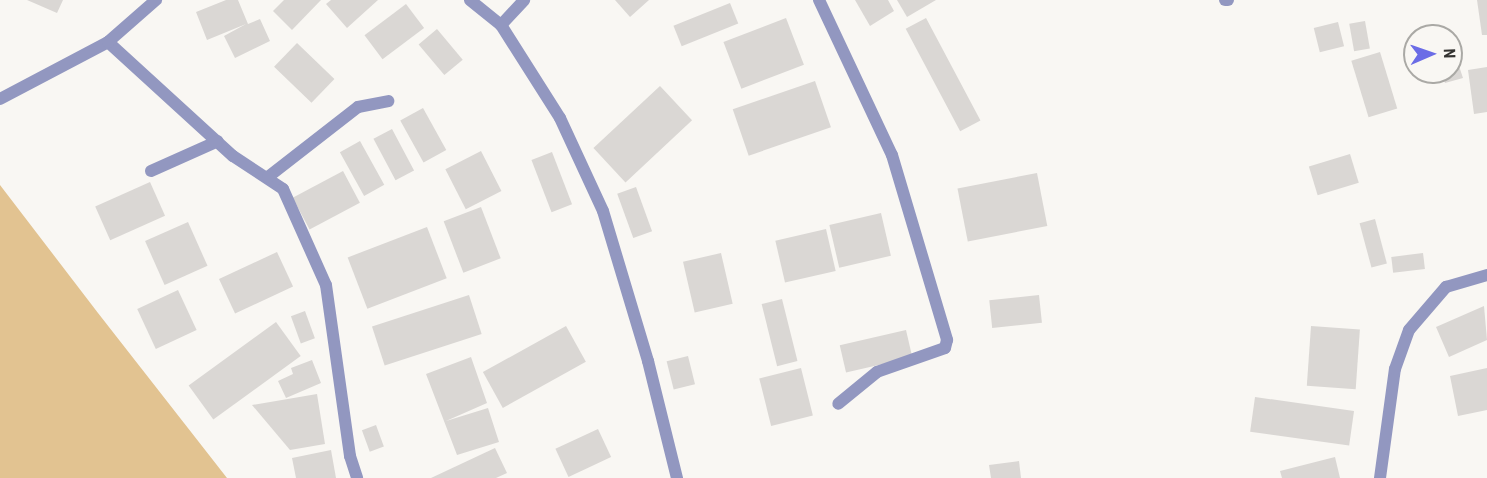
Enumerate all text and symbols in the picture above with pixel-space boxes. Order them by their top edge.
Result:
north arrow [1403,24,1463,84]
text: N [1440,48,1459,59]

